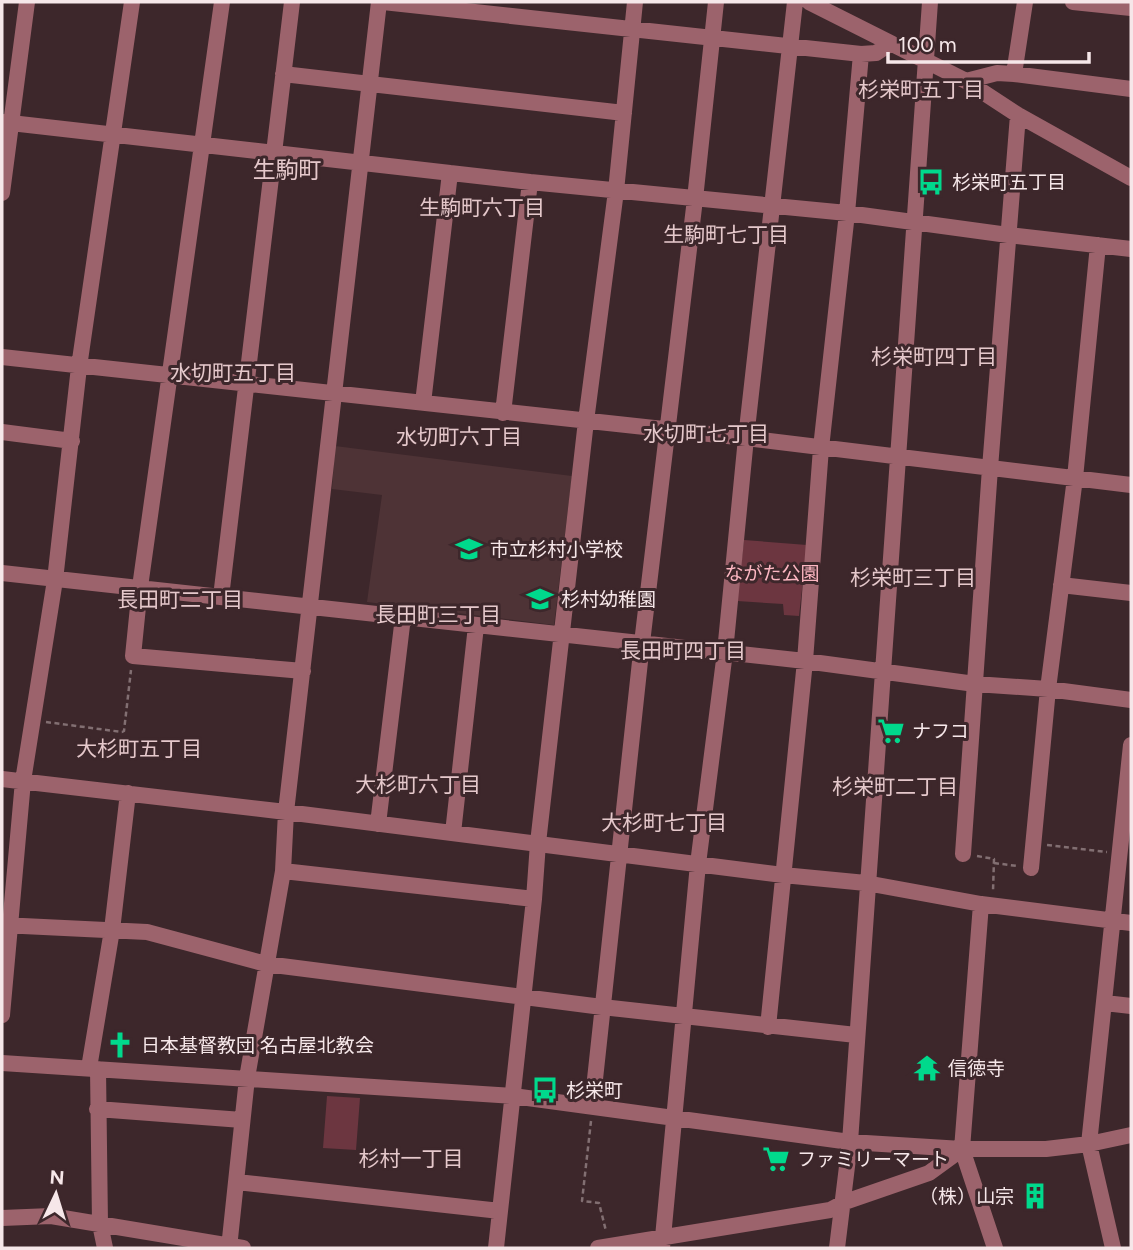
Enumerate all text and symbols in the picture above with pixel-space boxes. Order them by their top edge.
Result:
scale bar [888,21,1089,65]
text: 100 m [898,32,957,57]
district label: 杉栄町五丁目 [858,77,984,102]
district label: 生駒町 [253,156,322,184]
bus stop icon: 杉栄町五丁目 [916,167,946,197]
place label: 杉栄町五丁目 [952,171,1066,194]
district label: 生駒町六丁目 [419,195,545,220]
district label: 生駒町七丁目 [663,222,789,247]
district label: 杉栄町四丁目 [871,344,997,369]
district label: 水切町五丁目 [170,360,296,385]
district label: 水切町七丁目 [643,421,769,446]
district label: 水切町六丁目 [396,424,522,449]
school or university icon: 市立杉村小学校 [454,534,484,564]
place label: 市立杉村小学校 [490,538,623,561]
park label: ながた公園 [724,562,820,585]
district label: 杉栄町三丁目 [850,565,976,590]
school or university icon: 杉村幼稚園 [525,584,555,614]
district label: 長田町二丁目 [117,587,243,612]
place label: 杉村幼稚園 [561,588,656,611]
district label: 長田町三丁目 [375,602,501,627]
district label: 長田町四丁目 [620,638,746,663]
supermarket icon: ナフコ [876,716,906,746]
place label: ナフコ [912,720,969,743]
district label: 大杉町五丁目 [76,736,202,761]
district label: 大杉町六丁目 [355,772,481,797]
district label: 杉栄町二丁目 [832,774,958,799]
district label: 大杉町七丁目 [601,810,727,835]
church icon: 日本基督教団 名古屋北教会 [105,1030,135,1060]
place label: 日本基督教団 名古屋北教会 [141,1034,374,1057]
temple icon: 信徳寺 [912,1053,942,1083]
place label: 信徳寺 [948,1057,1005,1080]
bus stop icon: 杉栄町 [530,1075,560,1105]
place label: 杉栄町 [566,1079,623,1102]
supermarket icon: ファミリーマート [761,1144,791,1174]
district label: 杉村一丁目 [359,1146,464,1171]
place label: ファミリーマート [797,1148,949,1171]
north arrow [21,1159,91,1229]
text: N [49,1166,65,1190]
building icon: （株）山宗 [1020,1181,1050,1211]
place label: （株）山宗 [919,1185,1014,1208]

